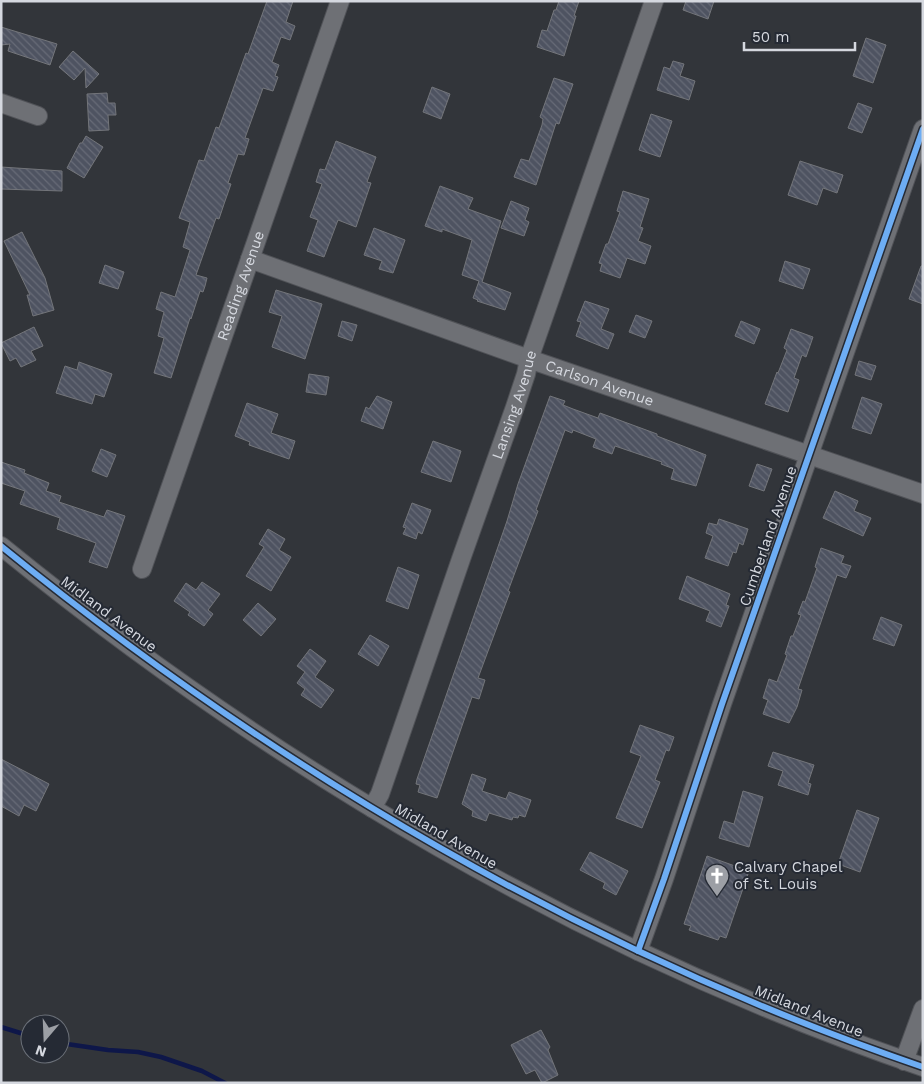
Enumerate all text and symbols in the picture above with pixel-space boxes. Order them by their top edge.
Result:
scale bar [744,20,855,52]
text: 50 m [752,28,789,46]
street label: Reading Avenue [213,228,268,343]
street label: Lansing Avenue [488,348,540,462]
street label: Carlson Avenue [543,356,656,410]
street label: Cumberland Avenue [736,463,800,609]
street label: Midland Avenue [57,572,161,656]
street label: Midland Avenue [391,799,501,873]
place label: Calvary Chapel of St. Louis [734,858,843,893]
church icon: Calvary Chapel of St. Louis [704,863,730,897]
street label: Midland Avenue [752,981,866,1041]
north arrow [20,1014,70,1064]
text: N [33,1042,48,1061]

